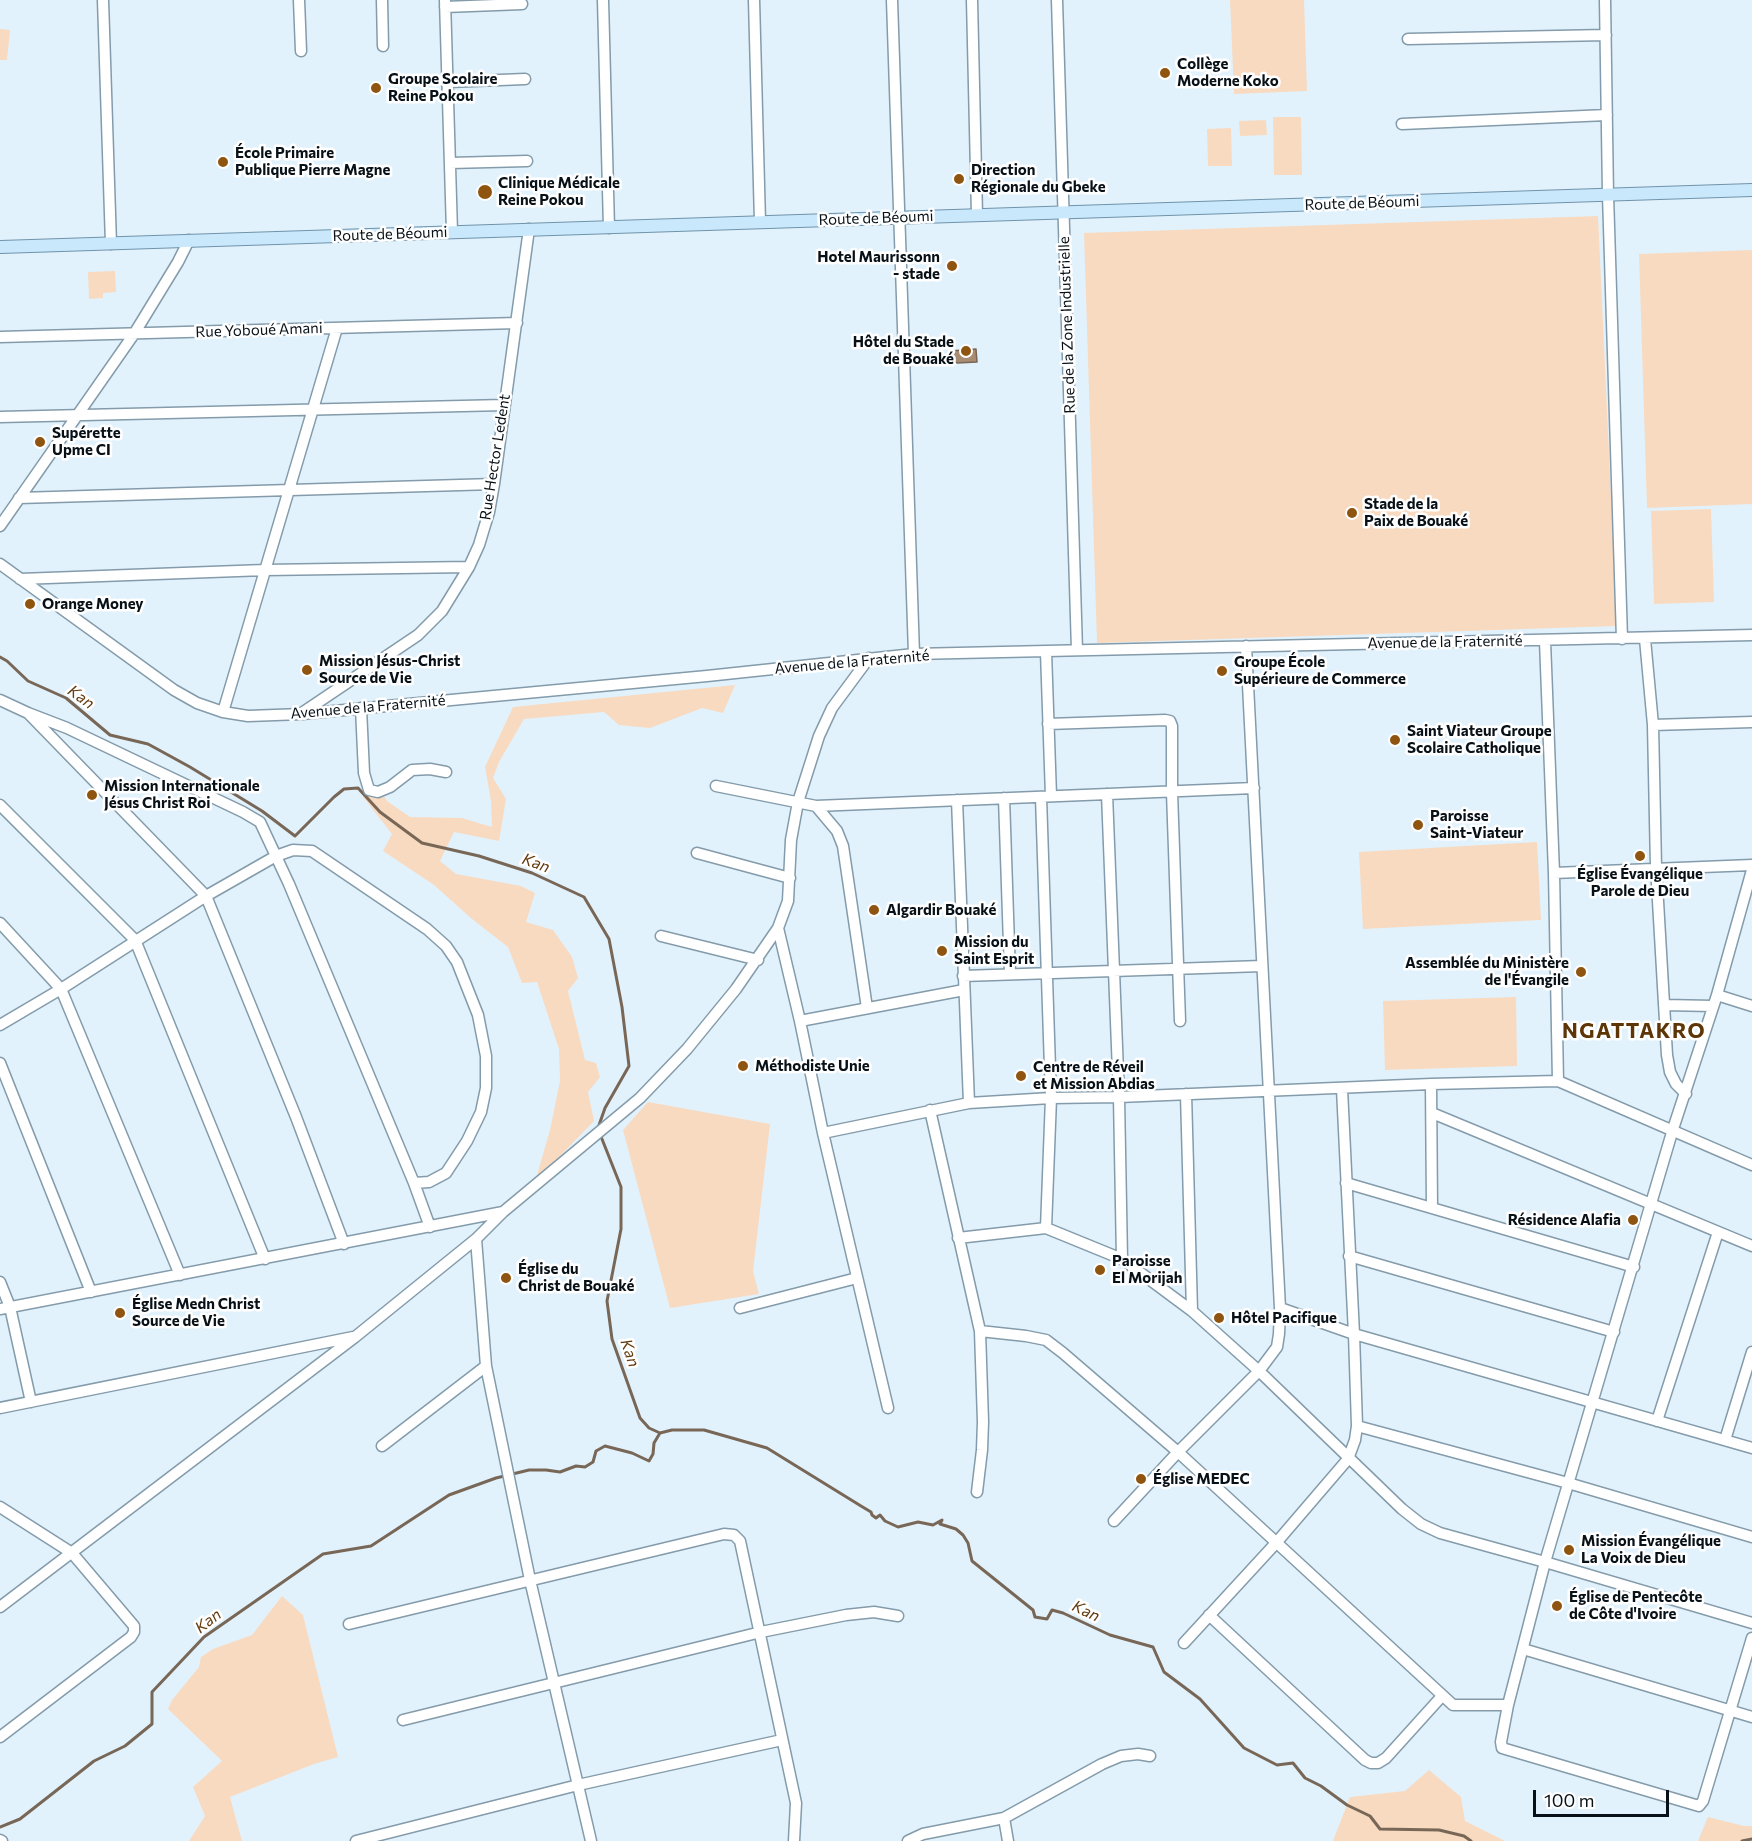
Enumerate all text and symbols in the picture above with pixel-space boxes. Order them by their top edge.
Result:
place label: Collège Moderne Koko [1177,55,1279,90]
marker: Collège Moderne Koko [1158,66,1172,80]
place label: Groupe Scolaire Reine Pokou [388,70,497,105]
marker: Groupe Scolaire Reine Pokou [369,81,383,95]
place label: École Primaire Publique Pierre Magne [235,144,390,179]
marker: École Primaire Publique Pierre Magne [216,155,230,169]
place label: Direction Régionale du Gbeke [971,161,1106,196]
marker: Direction Régionale du Gbeke [952,172,966,186]
place label: Clinique Médicale Reine Pokou [498,174,620,209]
marker: Clinique Médicale Reine Pokou [476,183,494,201]
street label: Route de Béoumi [1304,192,1420,214]
street label: Route de Béoumi [818,207,934,229]
street label: Route de Béoumi [332,223,448,245]
street label: Rue de la Zone Industrielle [1055,236,1079,414]
place label: Hotel Maurissonn - stade [817,248,940,283]
marker: Hotel Maurissonn - stade [945,259,959,273]
street label: Rue Yoboué Amani [195,319,323,341]
place label: Hôtel du Stade de Bouaké [853,333,954,368]
marker: Hôtel du Stade de Bouaké [959,344,973,358]
street label: Rue Hector Ledent [476,393,514,521]
place label: Supérette Upme CI [52,424,121,459]
marker: Supérette Upme CI [33,435,47,449]
place label: Stade de la Paix de Bouaké [1364,495,1468,530]
marker: Stade de la Paix de Bouaké [1345,506,1359,520]
place label: Orange Money [42,595,144,613]
marker: Orange Money [23,597,37,611]
street label: Avenue de la Fraternité [1367,632,1523,652]
street label: Avenue de la Fraternité [774,646,930,678]
place label: Mission Jésus-Christ Source de Vie [319,652,460,687]
place label: Groupe École Supérieure de Commerce [1234,653,1406,688]
marker: Mission Jésus-Christ Source de Vie [300,663,314,677]
marker: Groupe École Supérieure de Commerce [1215,664,1229,678]
water label: Kan [64,681,98,713]
street label: Avenue de la Fraternité [290,691,446,723]
place label: Saint Viateur Groupe Scolaire Catholique [1407,722,1552,757]
marker: Saint Viateur Groupe Scolaire Catholique [1388,733,1402,747]
place label: Mission Internationale Jésus Christ Roi [104,777,260,812]
marker: Mission Internationale Jésus Christ Roi [85,788,99,802]
place label: Paroisse Saint-Viateur [1430,807,1524,842]
marker: Paroisse Saint-Viateur [1411,818,1425,832]
water label: Kan [519,849,553,877]
marker: Église Évangélique Parole de Dieu [1633,849,1647,863]
place label: Église Évangélique Parole de Dieu [1577,865,1703,900]
place label: Algardir Bouaké [886,901,996,919]
marker: Algardir Bouaké [867,903,881,917]
place label: Mission du Saint Esprit [954,933,1034,968]
marker: Mission du Saint Esprit [935,944,949,958]
place label: Assemblée du Ministère de l'Évangile [1405,954,1569,989]
marker: Assemblée du Ministère de l'Évangile [1574,965,1588,979]
district label: NGATTAKRO [1562,1018,1706,1044]
place label: Méthodiste Unie [755,1057,870,1075]
place label: Centre de Réveil et Mission Abdias [1033,1058,1155,1093]
marker: Méthodiste Unie [736,1059,750,1073]
marker: Centre de Réveil et Mission Abdias [1014,1069,1028,1083]
place label: Résidence Alafia [1508,1211,1621,1229]
marker: Résidence Alafia [1626,1213,1640,1227]
place label: Paroisse El Morijah [1112,1252,1182,1287]
place label: Église du Christ de Bouaké [518,1260,634,1295]
marker: Paroisse El Morijah [1093,1263,1107,1277]
marker: Église du Christ de Bouaké [499,1271,513,1285]
place label: Église Medn Christ Source de Vie [132,1295,260,1330]
marker: Église Medn Christ Source de Vie [113,1306,127,1320]
place label: Hôtel Pacifique [1231,1309,1337,1327]
marker: Hôtel Pacifique [1212,1311,1226,1325]
water label: Kan [616,1337,644,1369]
place label: Église MEDEC [1153,1470,1250,1488]
marker: Église MEDEC [1134,1472,1148,1486]
place label: Mission Évangélique La Voix de Dieu [1581,1532,1721,1567]
marker: Mission Évangélique La Voix de Dieu [1562,1543,1576,1557]
place label: Église de Pentecôte de Côte d'Ivoire [1569,1588,1702,1623]
water label: Kan [1069,1596,1103,1626]
marker: Église de Pentecôte de Côte d'Ivoire [1550,1599,1564,1613]
water label: Kan [191,1605,225,1637]
scale bar [1536,1778,1672,1816]
text: 100 m [1544,1789,1594,1811]

